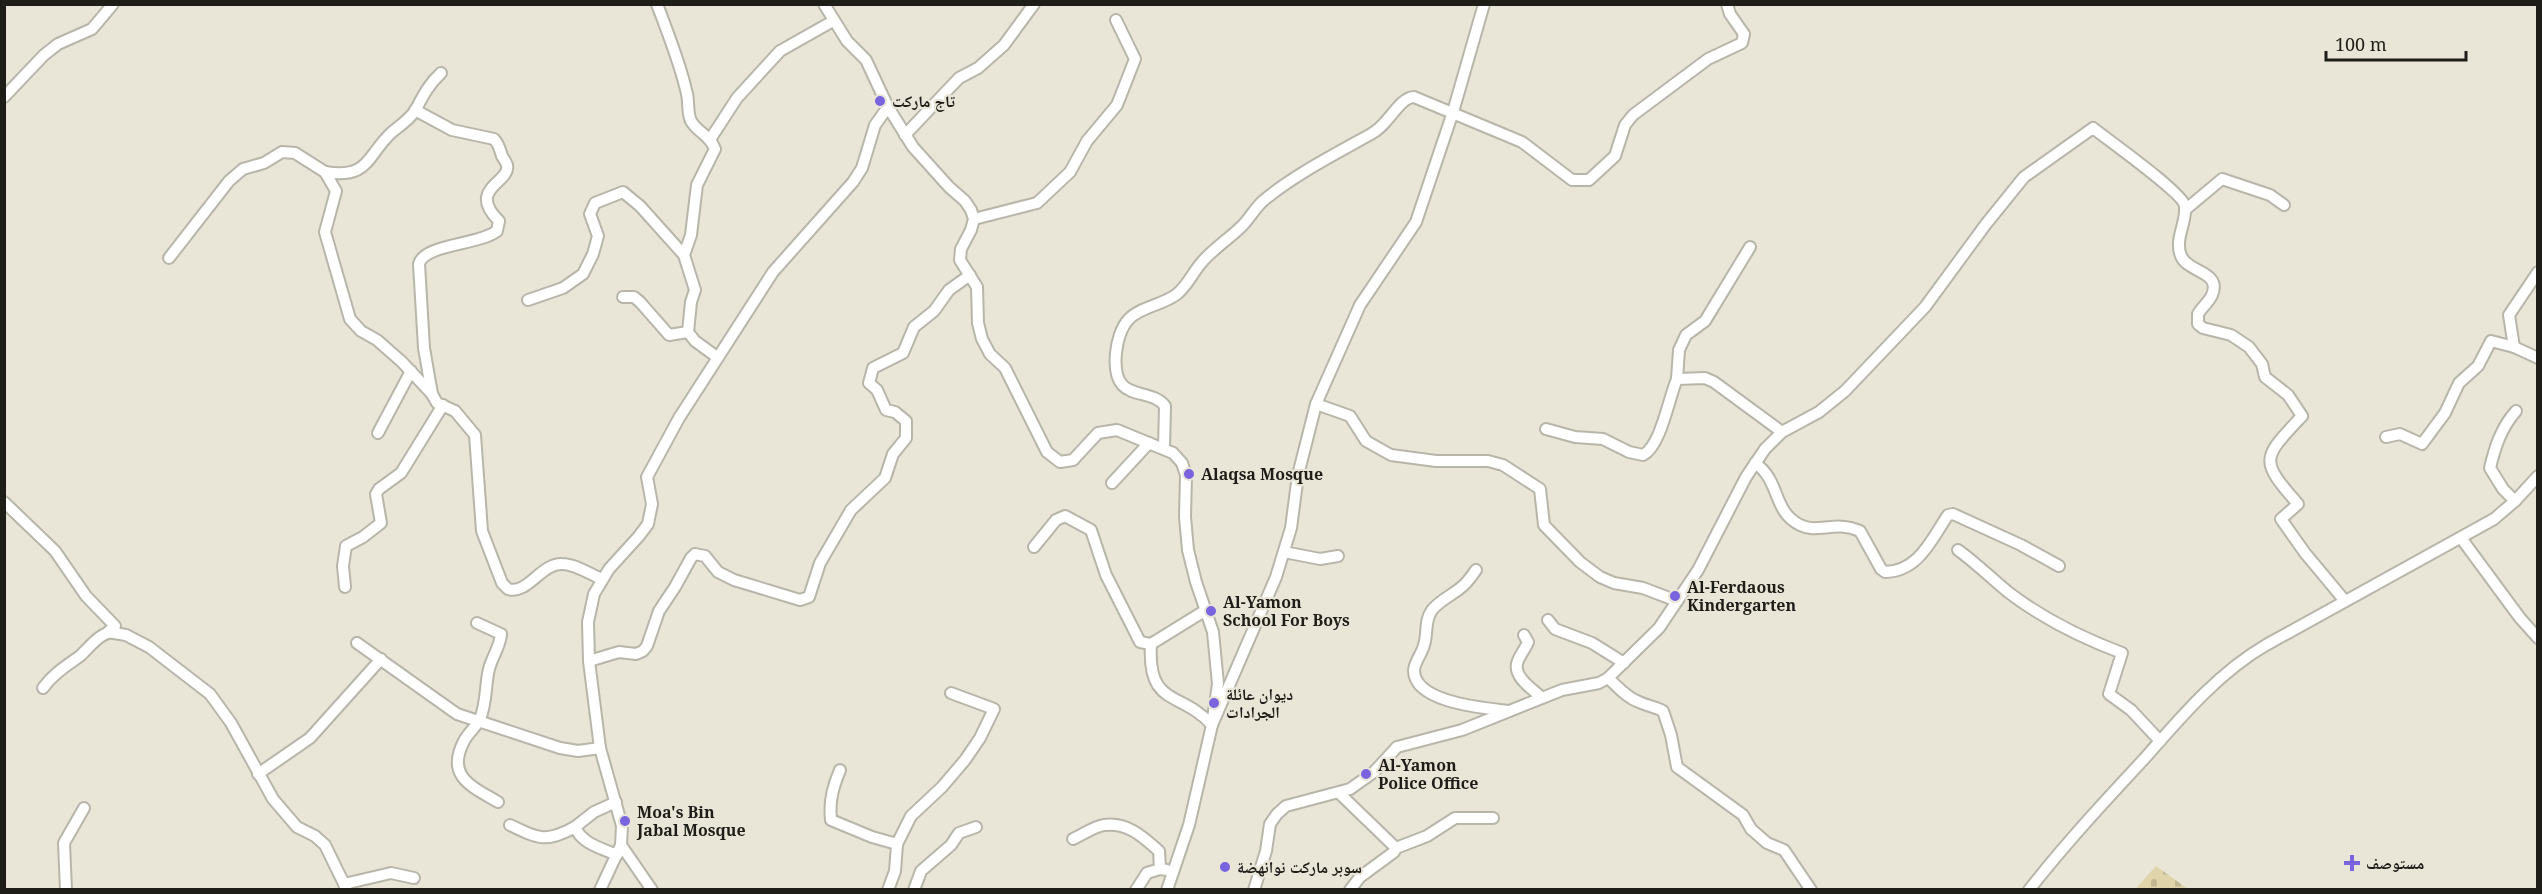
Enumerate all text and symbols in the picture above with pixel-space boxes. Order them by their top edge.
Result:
scale bar [2326,24,2466,62]
text: 100 m [2335,32,2387,56]
place label: تاج ماركت [892,90,956,112]
marker: تاج ماركت [873,94,887,108]
place label: Alaqsa Mosque [1201,463,1323,485]
marker: Alaqsa Mosque [1182,467,1196,481]
place label: Al-Ferdaous Kindergarten [1687,576,1797,616]
marker: Al-Ferdaous Kindergarten [1668,589,1682,603]
place label: Al-Yamon School For Boys [1223,591,1350,631]
marker: Al-Yamon School For Boys [1204,604,1218,618]
place label: ديوان عائلة الجرادات [1226,683,1293,723]
marker: ديوان عائلة الجرادات [1207,696,1221,710]
place label: Al-Yamon Police Office [1378,754,1478,794]
marker: Al-Yamon Police Office [1359,767,1373,781]
place label: Moa's Bin Jabal Mosque [636,801,746,841]
marker: Moa's Bin Jabal Mosque [618,814,632,828]
place label: مستوصف [2366,852,2424,874]
marker: مستوصف [2343,854,2361,872]
place label: سوبر ماركت نوانهضة [1237,856,1362,878]
marker: سوبر ماركت نوانهضة [1218,860,1232,874]

